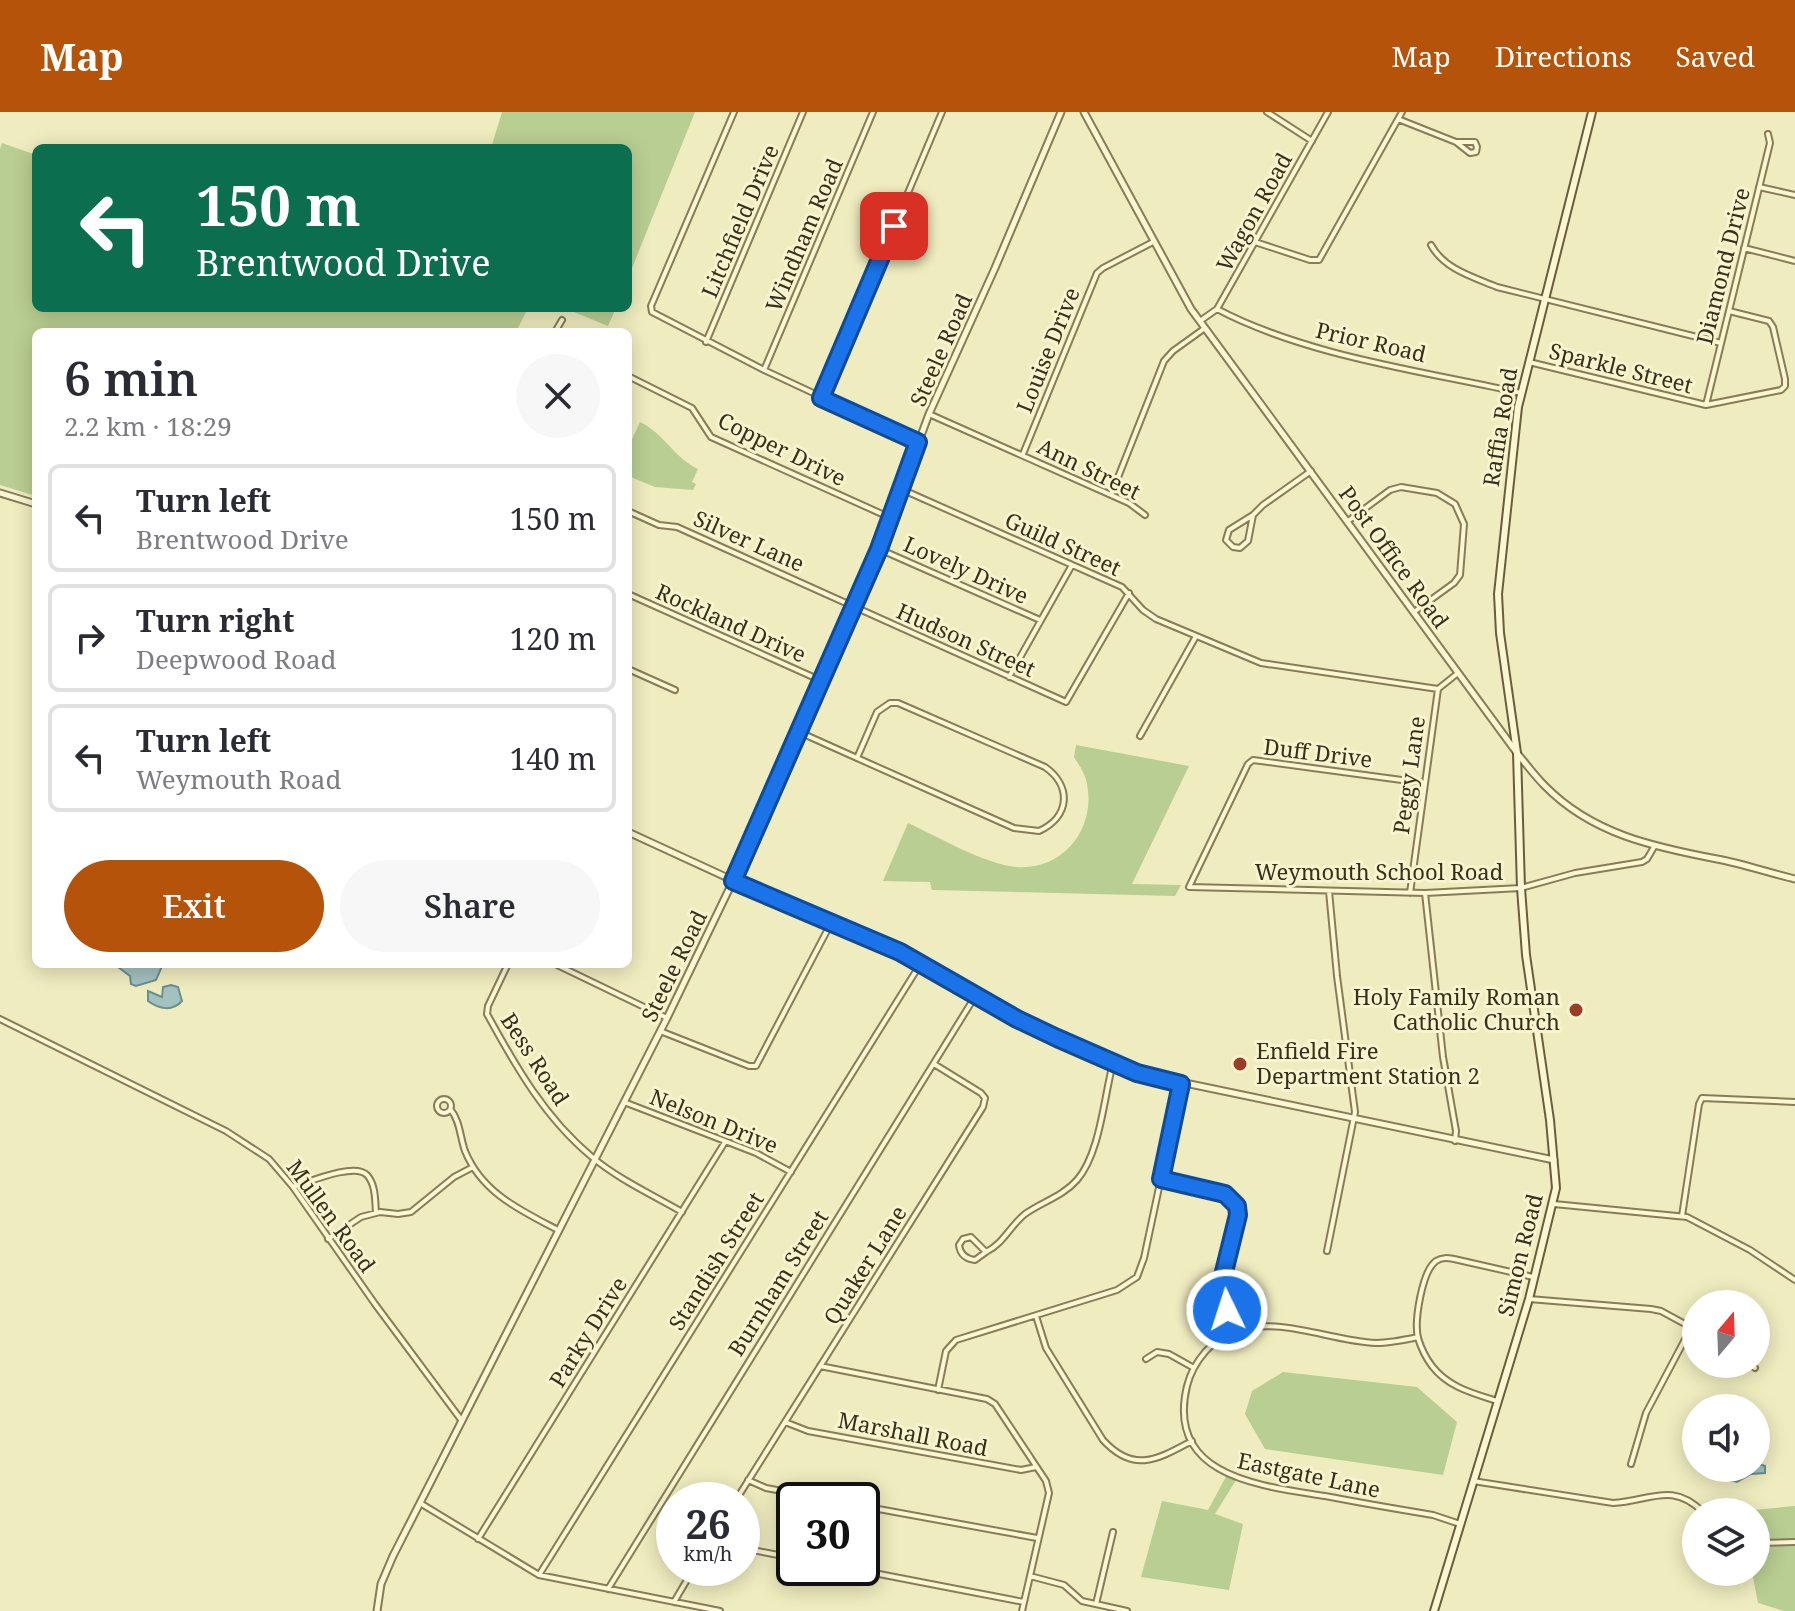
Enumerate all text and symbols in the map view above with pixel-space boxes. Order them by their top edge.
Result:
text: Map [40,30,124,82]
text: Map [1391,37,1451,75]
text: Directions [1495,37,1632,75]
text: Saved [1676,37,1755,75]
street label: Litchfield Drive [693,139,785,302]
street label: Wagon Road [1208,146,1298,276]
street label: Windham Road [757,153,849,316]
text: 150 m [196,166,361,242]
icon: left [64,176,168,280]
street label: Diamond Drive [1688,184,1756,347]
pin [860,192,928,260]
icon: arrive [872,204,916,248]
text: Brentwood Drive [196,238,490,287]
street label: Louise Drive [1008,282,1086,417]
street label: Steele Road [902,288,979,411]
street label: Prior Road [1313,314,1430,368]
street label: Sparkle Street [1546,335,1696,399]
text: 6 min [64,345,198,410]
button: close [516,354,600,438]
street label: Raffia Road [1475,365,1523,488]
street label: Copper Drive [713,404,851,492]
text: 2.2 km · 18:29 [64,408,232,444]
street label: Ann Street [1033,430,1146,506]
street label: Post Office Road [1333,479,1457,634]
text: Turn left [136,480,271,521]
icon: left [68,496,112,540]
text: 150 m [510,498,596,539]
street label: Silver Lane [689,502,810,578]
street label: Guild Street [1001,504,1126,582]
text: Brentwood Drive [136,521,349,557]
street label: Lovely Drive [899,528,1034,610]
street label: Rockland Drive [652,576,811,669]
street label: Hudson Street [892,595,1041,683]
text: Turn right [136,600,294,641]
icon: right [68,616,112,660]
text: 120 m [510,618,596,659]
text: Deepwood Road [136,641,337,677]
street label: Peggy Lane [1385,714,1431,836]
text: Turn left [136,720,271,761]
street label: Duff Drive [1262,730,1374,774]
icon: left [68,736,112,780]
text: 140 m [510,738,596,779]
text: Weymouth Road [136,761,341,797]
street label: Weymouth School Road [1255,856,1504,886]
button: Exit [64,860,324,952]
button: Share [340,860,600,952]
street label: Steele Road [633,904,713,1026]
place label: Holy Family Roman Catholic Church [1353,981,1560,1036]
marker: Holy Family Roman Catholic Church [1567,1001,1585,1019]
street label: Bess Road [495,1006,577,1111]
place label: Enfield Fire Department Station 2 [1256,1035,1480,1090]
marker: Enfield Fire Department Station 2 [1231,1055,1249,1073]
street label: Nelson Drive [646,1081,783,1159]
street label: Mullen Road [281,1153,383,1278]
street label: Standish Street [661,1185,770,1335]
street label: Simon Road [1489,1190,1549,1319]
street label: Quaker Lane [816,1199,913,1330]
street label: Burnham Street [720,1203,834,1361]
position arrow [1185,1268,1269,1352]
street label: Parky Drive [541,1271,633,1392]
north arrow [1682,1290,1770,1378]
map controls [1682,1290,1770,1586]
button: sound [1682,1394,1770,1482]
street label: Marshall Road [836,1404,991,1462]
street label: Eastgate Lane [1235,1444,1383,1504]
speed limit sign: 30 [776,1482,880,1586]
text: 26 [685,1496,731,1551]
button: layers [1682,1498,1770,1586]
text: km/h [683,1540,733,1567]

